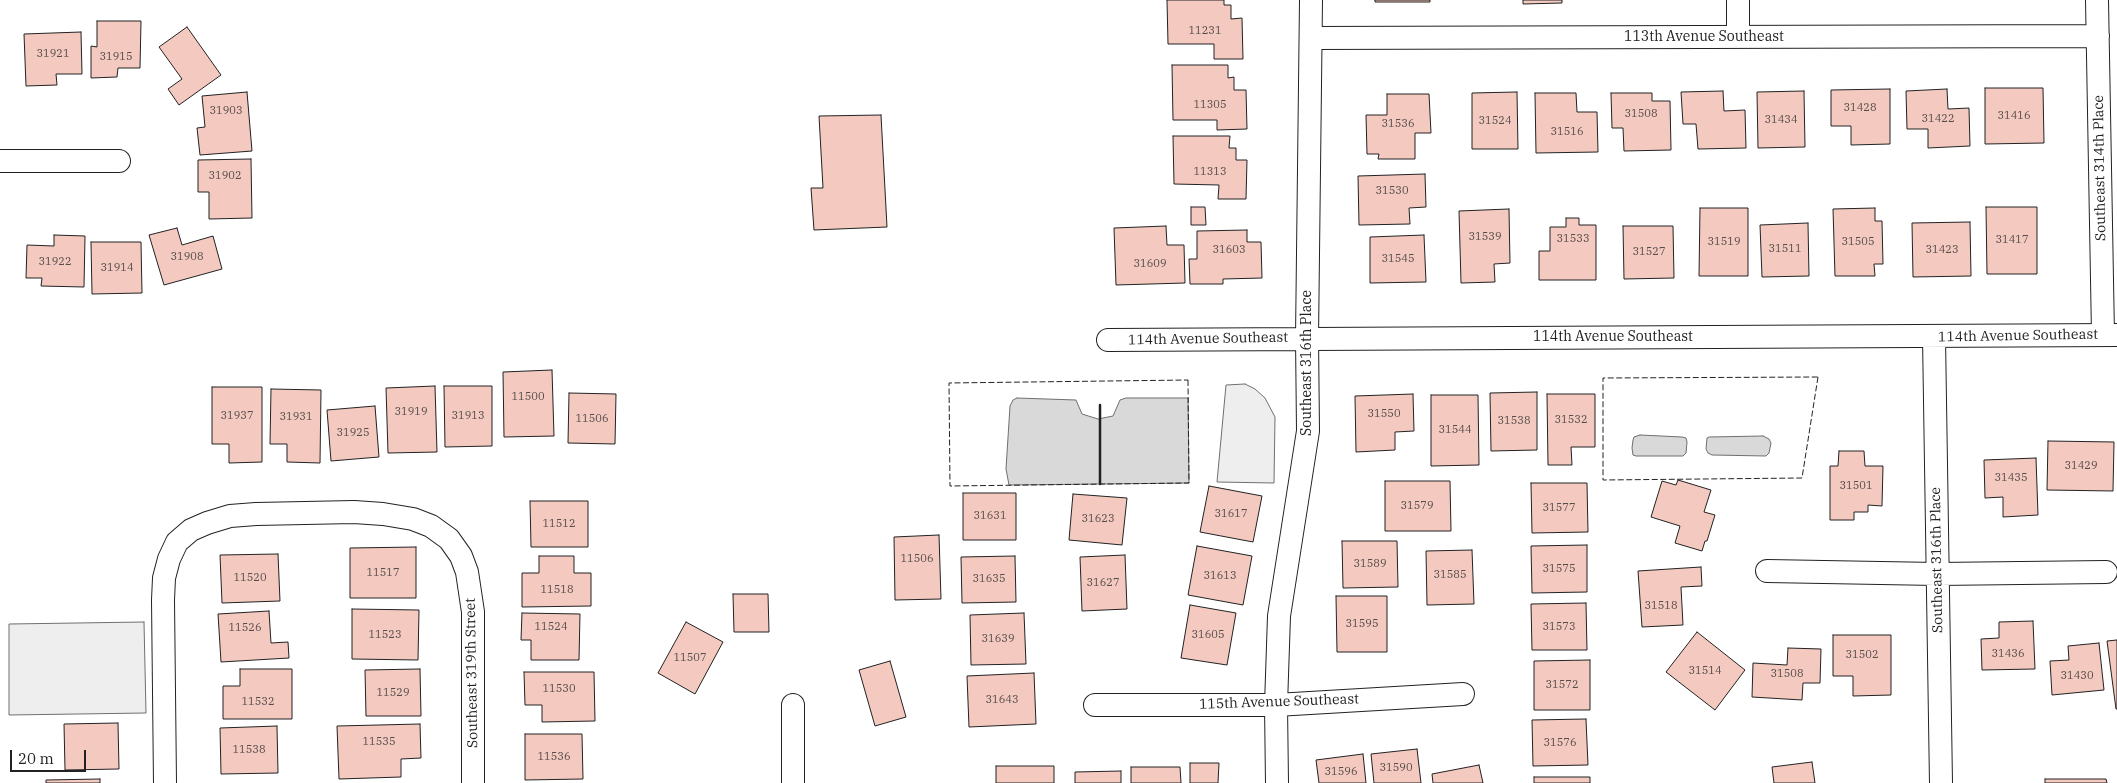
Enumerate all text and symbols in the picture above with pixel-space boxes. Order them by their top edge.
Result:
house number: 11231 [1189,24,1221,38]
street label: 113th Avenue Southeast [1624,29,1784,45]
house number: 31921 [37,47,69,61]
house number: 31915 [100,50,132,64]
street label: Southeast 314th Place [2090,95,2110,241]
house number: 11305 [1194,98,1226,112]
house number: 31428 [1844,101,1876,115]
house number: 31903 [210,104,242,118]
house number: 31508 [1625,107,1657,121]
house number: 31416 [1998,109,2030,123]
house number: 31422 [1922,112,1954,126]
house number: 31434 [1765,113,1797,127]
house number: 31524 [1479,114,1511,128]
house number: 31536 [1382,117,1414,131]
house number: 31516 [1551,125,1583,139]
house number: 11313 [1194,165,1226,179]
house number: 31902 [209,169,241,183]
house number: 31530 [1376,184,1408,198]
house number: 31539 [1469,230,1501,244]
house number: 31533 [1557,232,1589,246]
house number: 31417 [1996,233,2028,247]
house number: 31519 [1708,235,1740,249]
house number: 31505 [1842,235,1874,249]
house number: 31511 [1769,242,1801,256]
house number: 31603 [1213,243,1245,257]
house number: 31423 [1926,243,1958,257]
house number: 31527 [1633,245,1665,259]
house number: 31908 [171,250,203,264]
house number: 31545 [1382,252,1414,266]
house number: 31922 [39,255,71,269]
house number: 31609 [1134,257,1166,271]
house number: 31914 [101,261,133,275]
street label: Southeast 316th Place [1299,290,1315,436]
street label: 114th Avenue Southeast [1938,326,2098,346]
street label: 114th Avenue Southeast [1128,329,1288,349]
street label: 114th Avenue Southeast [1533,329,1693,345]
house number: 11500 [512,390,544,404]
house number: 31919 [395,405,427,419]
house number: 31550 [1368,407,1400,421]
house number: 31937 [221,409,253,423]
house number: 31913 [452,409,484,423]
house number: 31931 [280,410,312,424]
house number: 11506 [576,412,608,426]
house number: 31532 [1555,413,1587,427]
house number: 31538 [1498,414,1530,428]
house number: 31544 [1439,423,1471,437]
house number: 31925 [337,426,369,440]
house number: 31429 [2065,459,2097,473]
house number: 31435 [1995,471,2027,485]
house number: 31501 [1840,479,1872,493]
street label: Southeast 316th Place [1927,487,1947,633]
house number: 31579 [1401,499,1433,513]
house number: 31577 [1543,501,1575,515]
house number: 31617 [1215,507,1247,521]
house number: 31631 [974,509,1006,523]
house number: 31623 [1082,512,1114,526]
house number: 11512 [543,517,575,531]
house number: 11506 [901,552,933,566]
house number: 31589 [1354,557,1386,571]
house number: 31575 [1543,562,1575,576]
house number: 11517 [367,566,399,580]
house number: 31585 [1434,568,1466,582]
house number: 31613 [1204,569,1236,583]
house number: 11520 [234,571,266,585]
house number: 31635 [973,572,1005,586]
house number: 31627 [1087,576,1119,590]
house number: 11518 [541,583,573,597]
street label: Southeast 319th Street [462,598,482,748]
house number: 31518 [1645,599,1677,613]
house number: 31595 [1346,617,1378,631]
house number: 11524 [535,620,567,634]
house number: 31573 [1543,620,1575,634]
house number: 11526 [229,621,261,635]
house number: 11523 [369,628,401,642]
house number: 31605 [1192,628,1224,642]
house number: 31639 [982,632,1014,646]
house number: 31436 [1992,647,2024,661]
house number: 31502 [1846,648,1878,662]
house number: 11507 [674,651,706,665]
house number: 31514 [1689,664,1721,678]
house number: 31508 [1771,667,1803,681]
house number: 31430 [2061,669,2093,683]
house number: 31572 [1546,678,1578,692]
house number: 11530 [543,682,575,696]
house number: 11529 [377,686,409,700]
street label: 115th Avenue Southeast [1199,691,1359,713]
house number: 31643 [986,693,1018,707]
house number: 11532 [242,695,274,709]
house number: 11535 [363,735,395,749]
house number: 31576 [1544,736,1576,750]
scale bar [12,740,89,772]
house number: 11538 [233,743,265,757]
text: 20 m [18,749,54,768]
house number: 11536 [538,750,570,764]
house number: 31590 [1380,761,1412,775]
house number: 31596 [1325,765,1357,779]

